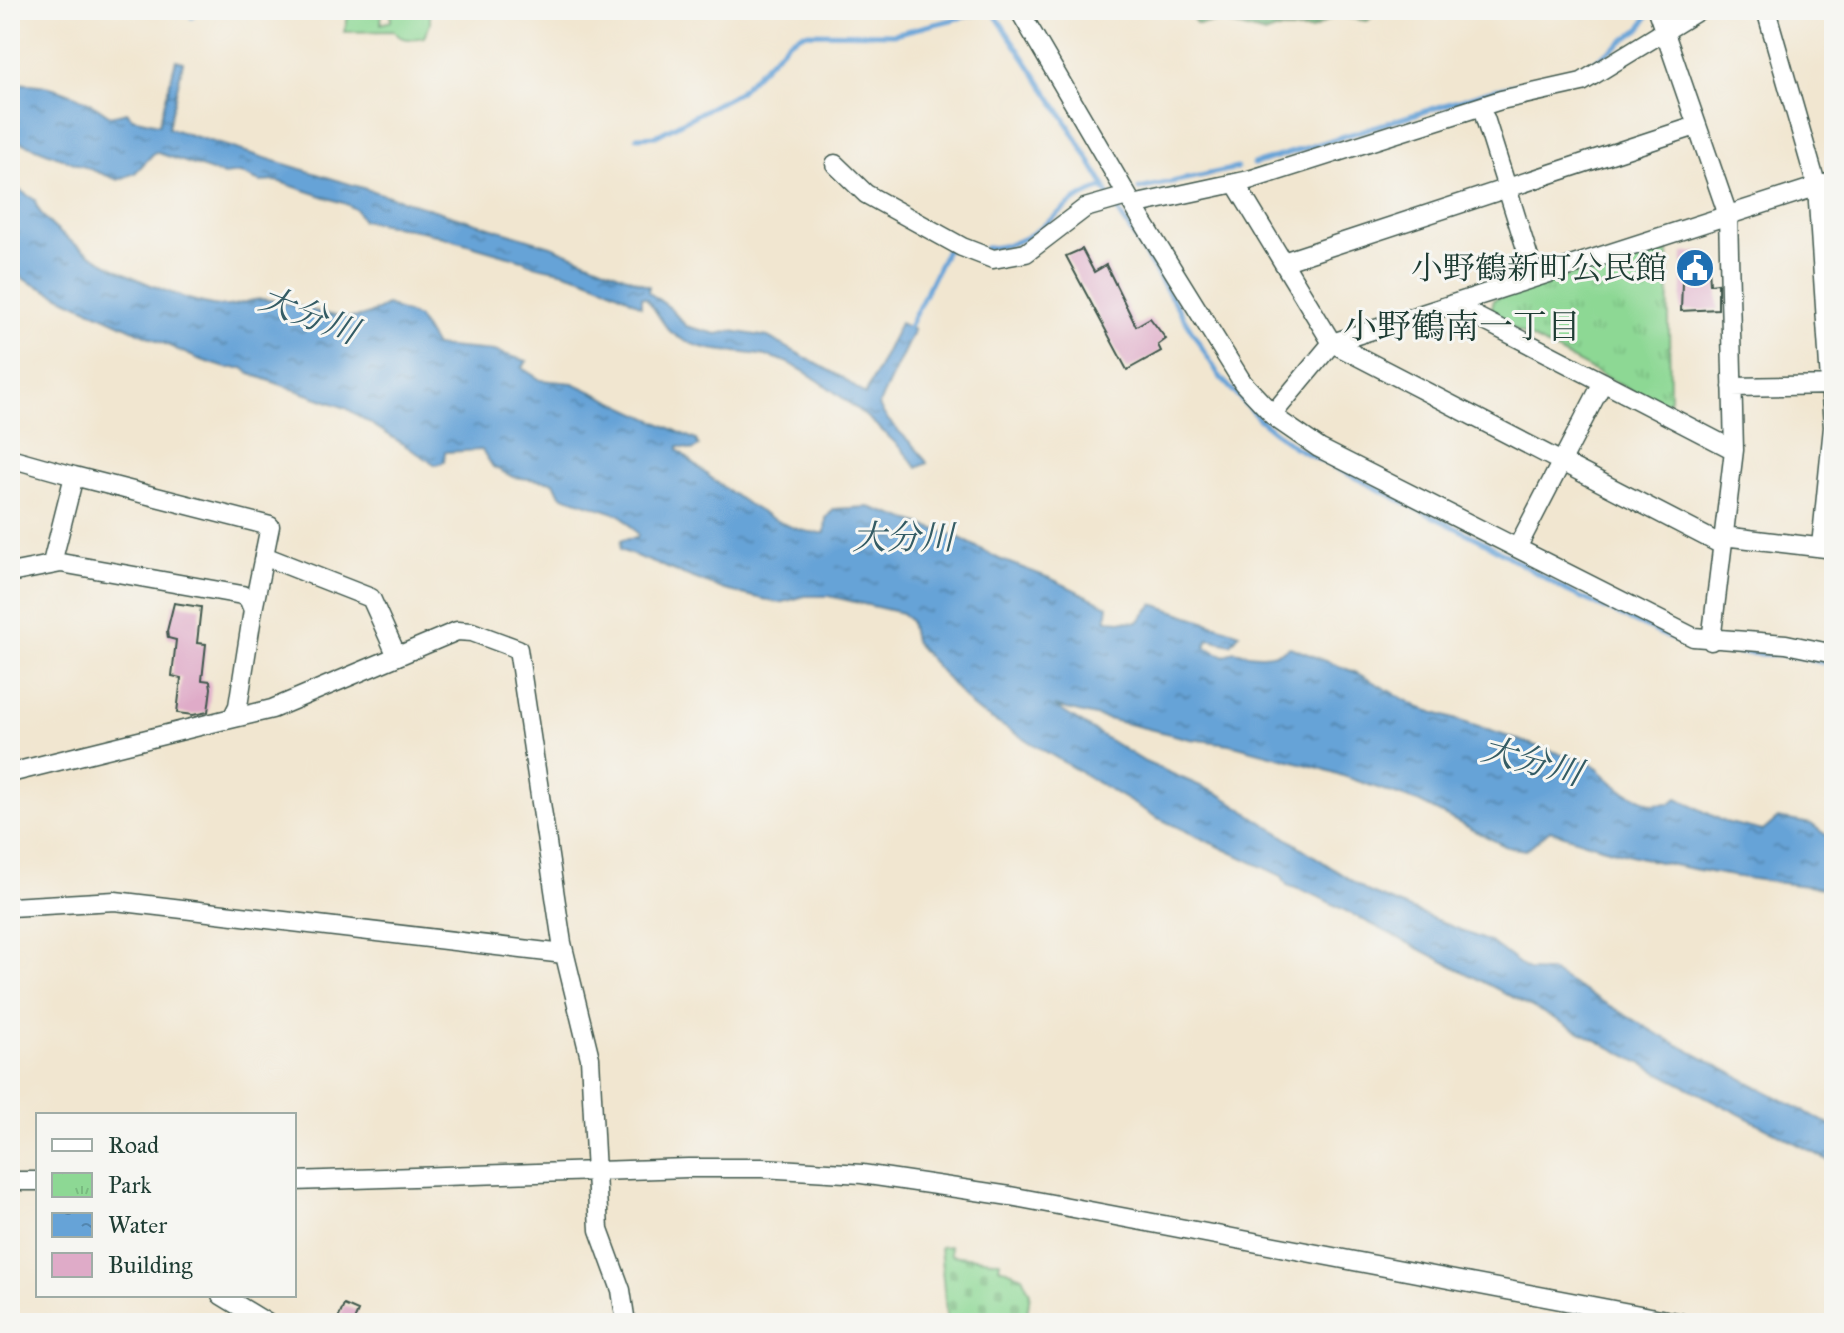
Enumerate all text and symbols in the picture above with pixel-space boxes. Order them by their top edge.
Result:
public building icon: 小野鶴新町公民館 [1674,247,1716,289]
place label: 小野鶴新町公民館 [1411,249,1667,288]
water label: 大分川 [254,278,368,354]
district label: 小野鶴南一丁目 [1343,306,1581,347]
water label: 大分川 [852,517,958,558]
water label: 大分川 [1477,728,1590,795]
legend [36,1113,296,1297]
text: Road [108,1130,159,1160]
text: Park [108,1170,152,1200]
text: Water [108,1210,167,1240]
text: Building [108,1250,193,1280]

